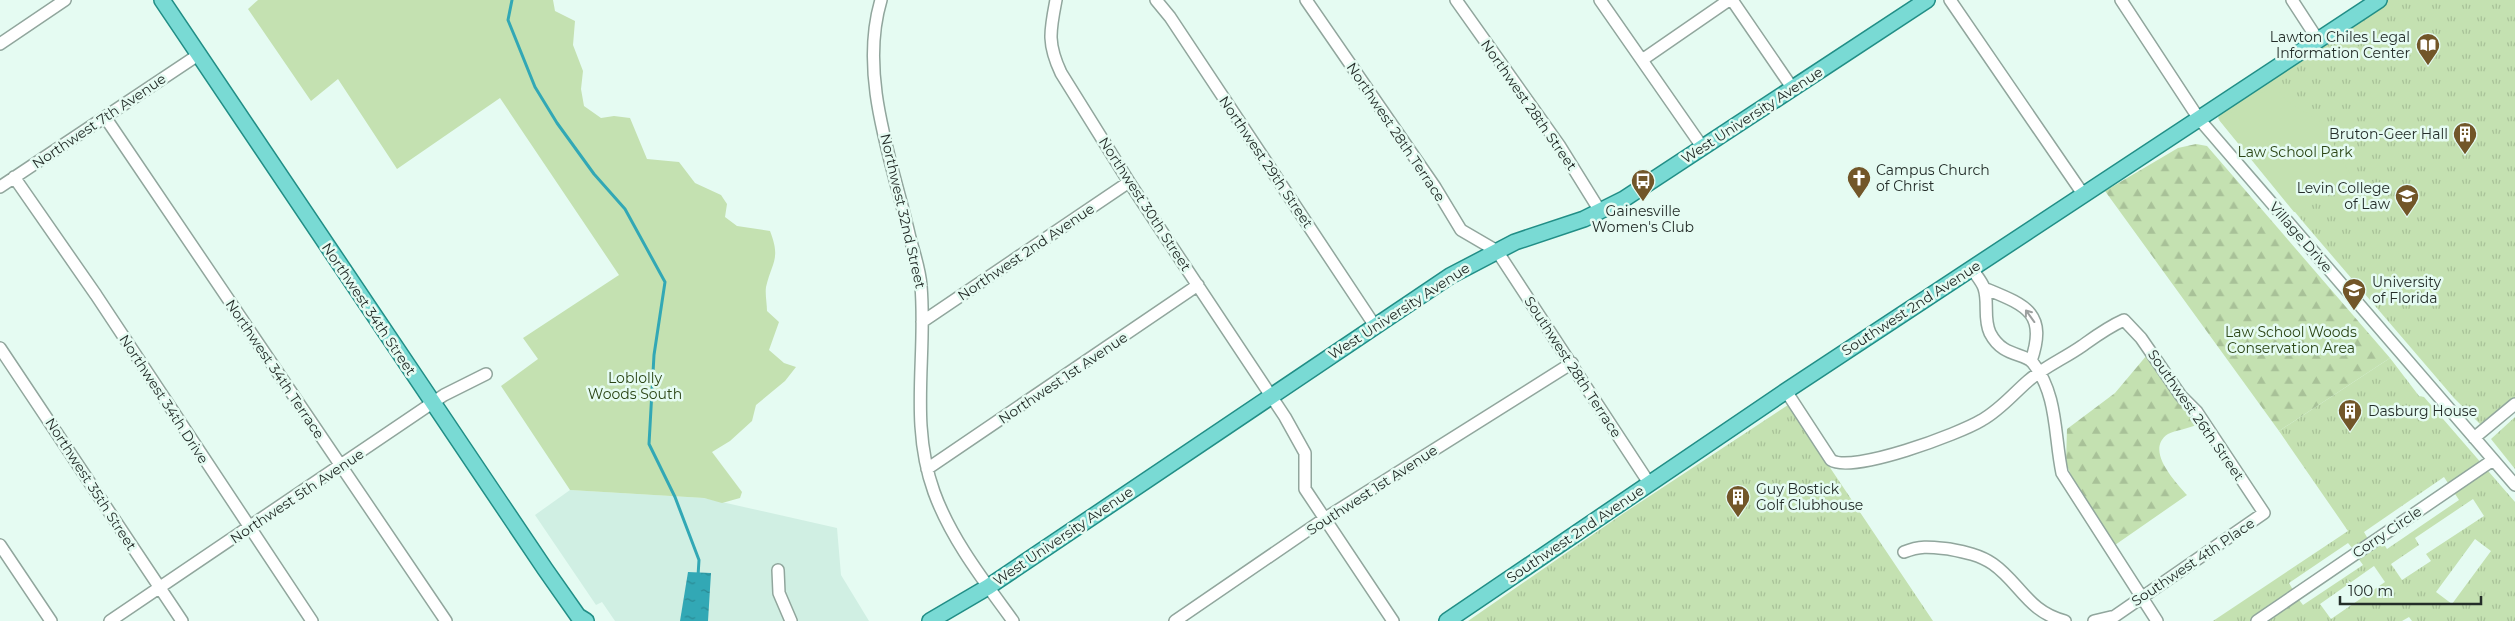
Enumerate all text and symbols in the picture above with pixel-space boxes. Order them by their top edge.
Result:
place label: Lawton Chiles Legal Information Center [2270,28,2410,62]
library icon: Lawton Chiles Legal Information Center [2415,32,2441,66]
street label: Northwest 28th Street [1477,36,1581,174]
street label: Northwest 28th Terrace [1343,59,1449,205]
street label: West University Avenue [1678,63,1826,167]
street label: Northwest 7th Avenue [29,70,169,172]
street label: Northwest 29th Street [1215,93,1317,232]
building icon: Bruton-Geer Hall [2452,121,2478,155]
place label: Bruton-Geer Hall [2329,125,2448,143]
street label: Northwest 32nd Street [876,132,930,291]
street label: Northwest 30th Street [1095,134,1195,275]
park label: Law School Park [2237,143,2353,161]
place label: Campus Church of Christ [1876,161,1990,195]
church icon: Campus Church of Christ [1846,165,1872,199]
bus stop icon: Gainesville Women's Club [1630,168,1656,202]
place label: Levin College of Law [2297,179,2391,213]
school or university icon: Levin College of Law [2394,183,2420,217]
street label: Village Drive [2266,198,2336,276]
street label: Northwest 2nd Avenue [954,199,1098,305]
place label: Gainesville Women's Club [1592,202,1694,236]
street label: Northwest 34th Street [318,239,420,379]
street label: Southwest 2nd Avenue [1838,256,1984,360]
street label: West University Avenue [1325,259,1473,363]
place label: University of Florida [2372,273,2441,307]
school or university icon: University of Florida [2341,277,2367,311]
street label: Southwest 28th Terrace [1521,293,1625,441]
street label: Northwest 34th Terrace [222,296,328,442]
one-way arrow [2025,309,2035,323]
park label: Law School Woods Conservation Area [2225,323,2357,357]
street label: Northwest 1st Avenue [995,328,1131,428]
street label: Northwest 34th Drive [116,331,212,467]
street label: Southwest 26th Street [2144,346,2248,484]
park label: Loblolly Woods South [588,369,682,403]
building icon: Dasburg House [2337,398,2363,432]
place label: Dasburg House [2368,402,2477,420]
street label: Northwest 35th Street [41,414,141,554]
street label: Southwest 1st Avenue [1303,441,1441,539]
street label: Northwest 5th Avenue [227,445,367,547]
place label: Guy Bostick Golf Clubhouse [1756,480,1863,514]
street label: Southwest 2nd Avenue [1503,481,1647,587]
street label: West University Avenue [990,482,1136,590]
building icon: Guy Bostick Golf Clubhouse [1725,484,1751,518]
street label: Corry Circle [2349,502,2425,562]
street label: Southwest 4th Place [2128,514,2258,610]
scale bar [2340,574,2481,606]
text: 100 m [2348,581,2393,600]

